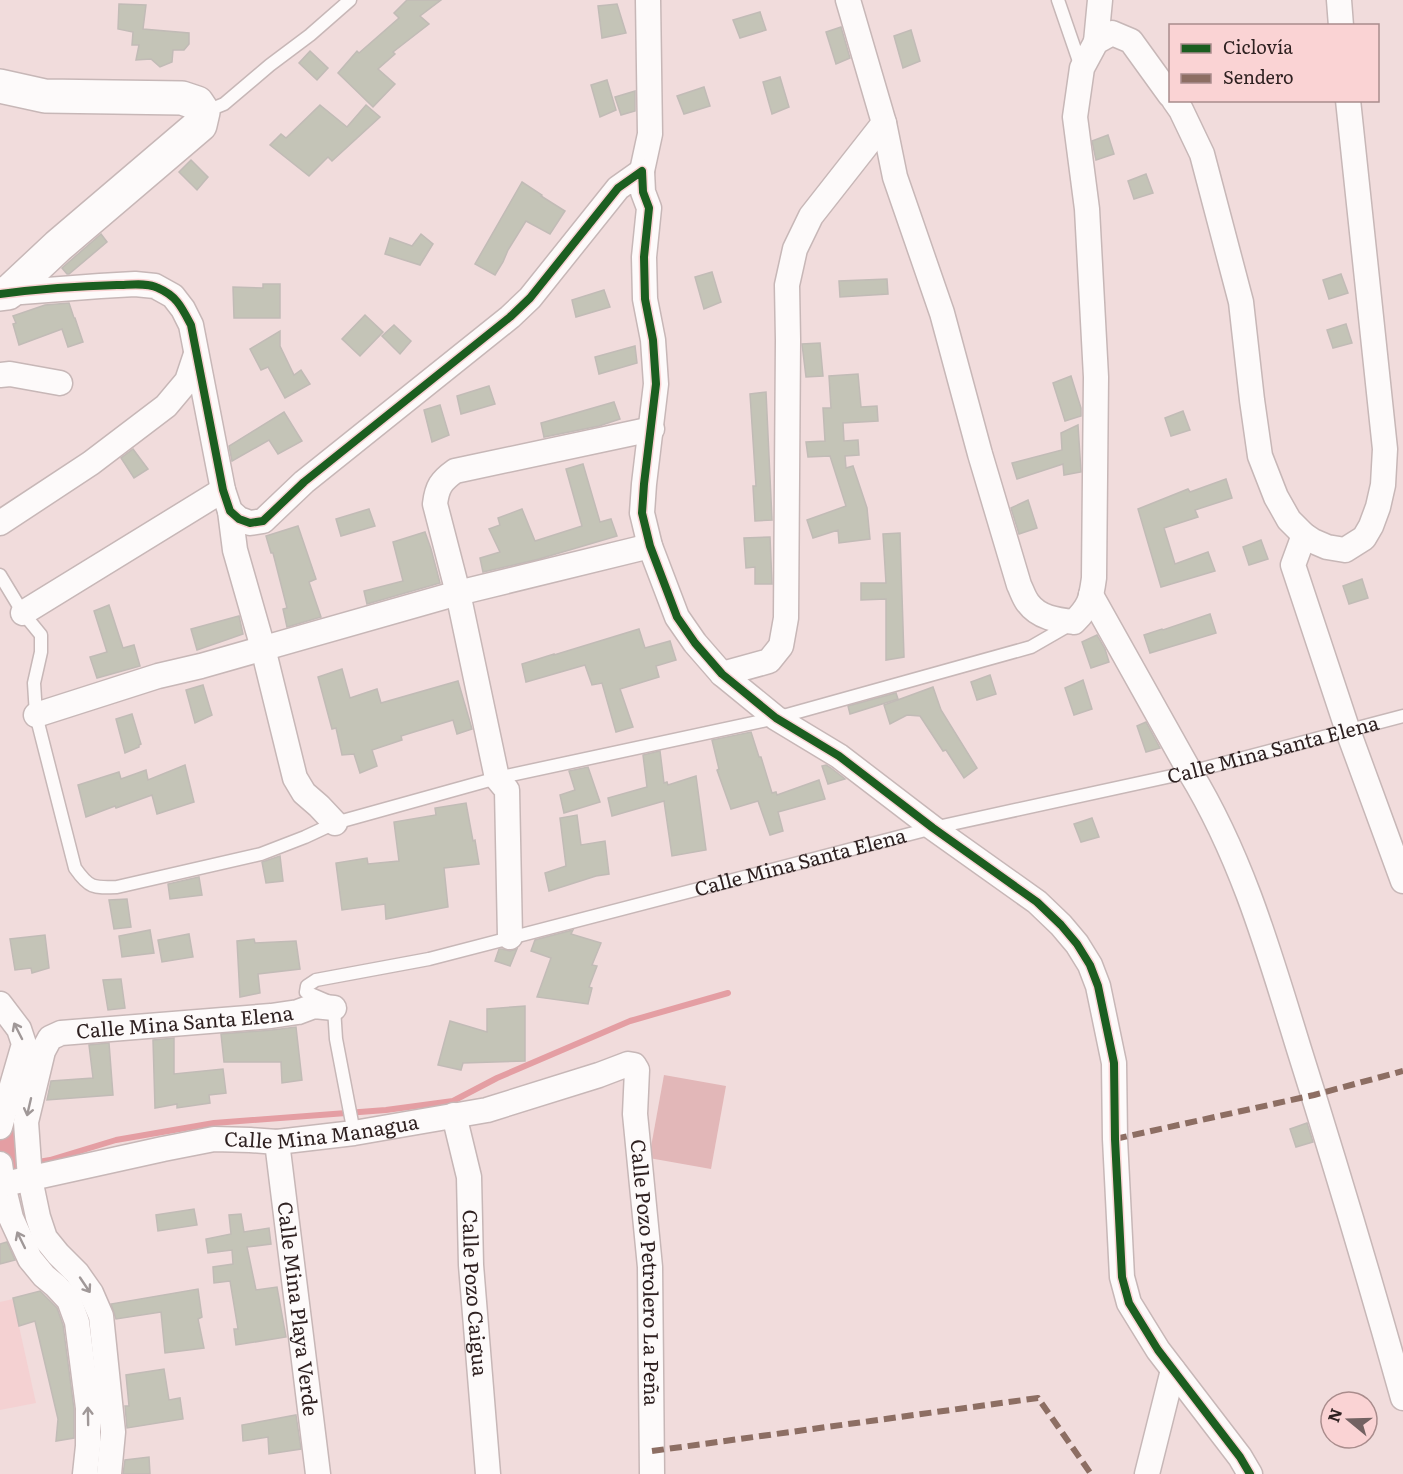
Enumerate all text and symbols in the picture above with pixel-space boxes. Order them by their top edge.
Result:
legend [1169,24,1379,102]
text: Ciclovía [1223,33,1293,60]
text: Sendero [1223,63,1294,90]
street label: Calle Mina Santa Elena [1164,706,1382,790]
street label: Calle Mina Santa Elena [691,819,909,902]
street label: Calle Mina Santa Elena [75,996,295,1045]
one-way arrow [12,1023,24,1040]
one-way arrow [23,1098,35,1117]
street label: Calle Mina Managua [224,1105,421,1155]
street label: Calle Pozo Petrolero La Peña [625,1138,668,1406]
street label: Calle Mina Playa Verde [271,1200,328,1417]
street label: Calle Pozo Caigua [457,1209,497,1378]
one-way arrow [15,1232,27,1250]
one-way arrow [79,1276,91,1293]
north arrow [1319,1390,1379,1450]
text: N [1320,1405,1347,1425]
one-way arrow [82,1406,93,1426]

